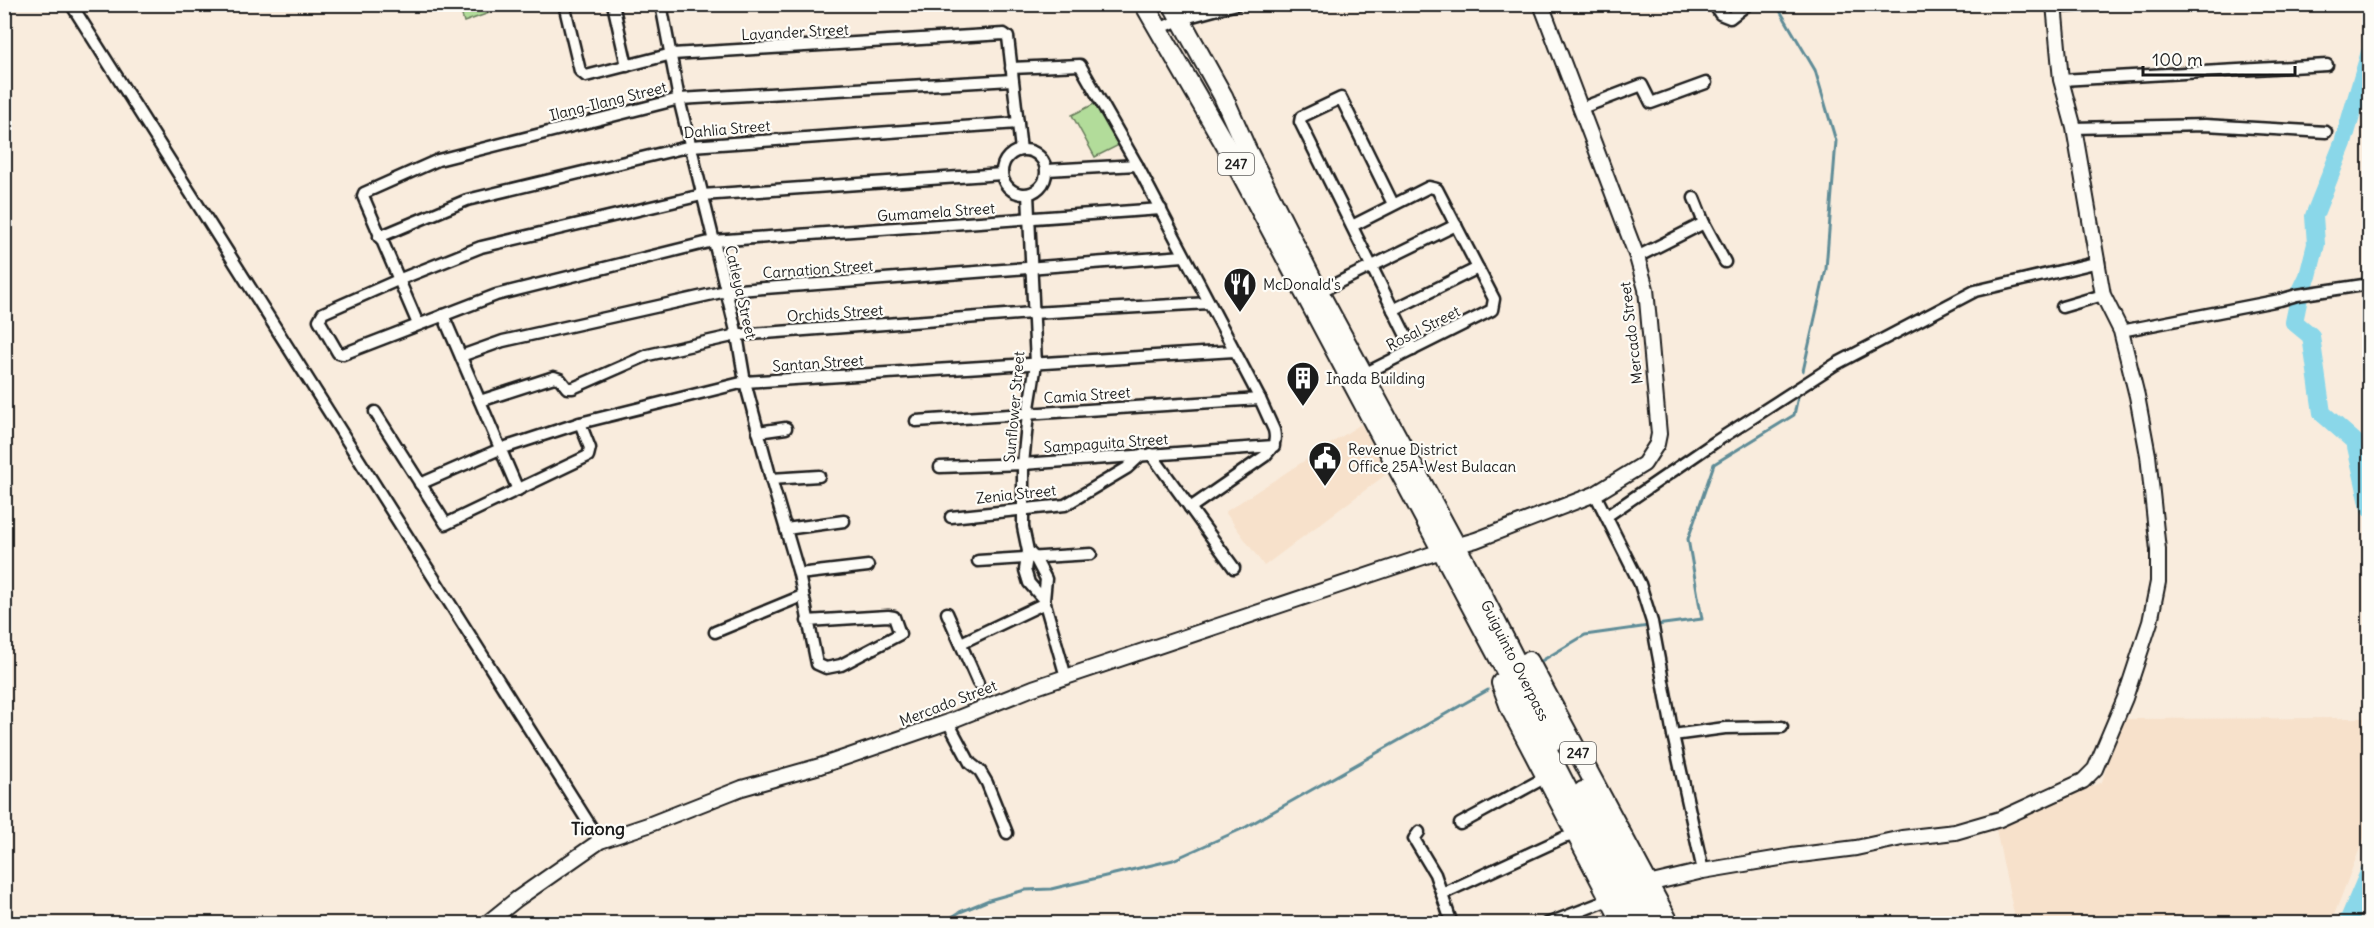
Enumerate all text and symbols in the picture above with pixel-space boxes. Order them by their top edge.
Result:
street label: Lavander Street [741,20,849,44]
scale bar [2143,39,2294,77]
text: 100 m [2152,48,2203,71]
street label: Ilang-Ilang Street [547,77,669,125]
street label: Dahlia Street [683,116,771,142]
road number: 247 [1218,153,1254,175]
street label: Gumamela Street [876,198,996,226]
street label: Catleya Street [721,243,761,341]
street label: Carnation Street [762,256,874,282]
restaurant icon: McDonald's [1222,266,1258,313]
place label: McDonald's [1263,275,1341,294]
street label: Mercado Street [1615,281,1647,385]
street label: Orchids Street [786,300,884,326]
street label: Rosal Street [1383,301,1463,355]
street label: Santan Street [772,350,864,376]
street label: Sunflower Street [1000,350,1028,464]
building icon: Inada Building [1285,360,1321,407]
place label: Inada Building [1326,369,1425,388]
street label: Camia Street [1043,382,1131,408]
street label: Sampaguita Street [1043,429,1169,457]
public building icon: Revenue District Office 25A-West Bulacan [1307,440,1343,487]
place label: Revenue District Office 25A-West Bulacan [1348,440,1516,476]
street label: Zenia Street [975,480,1057,508]
street label: Guiguinto Overpass [1477,597,1554,724]
street label: Mercado Street [897,676,999,730]
road number: 247 [1560,742,1596,764]
district label: Tiaong [571,817,625,840]

